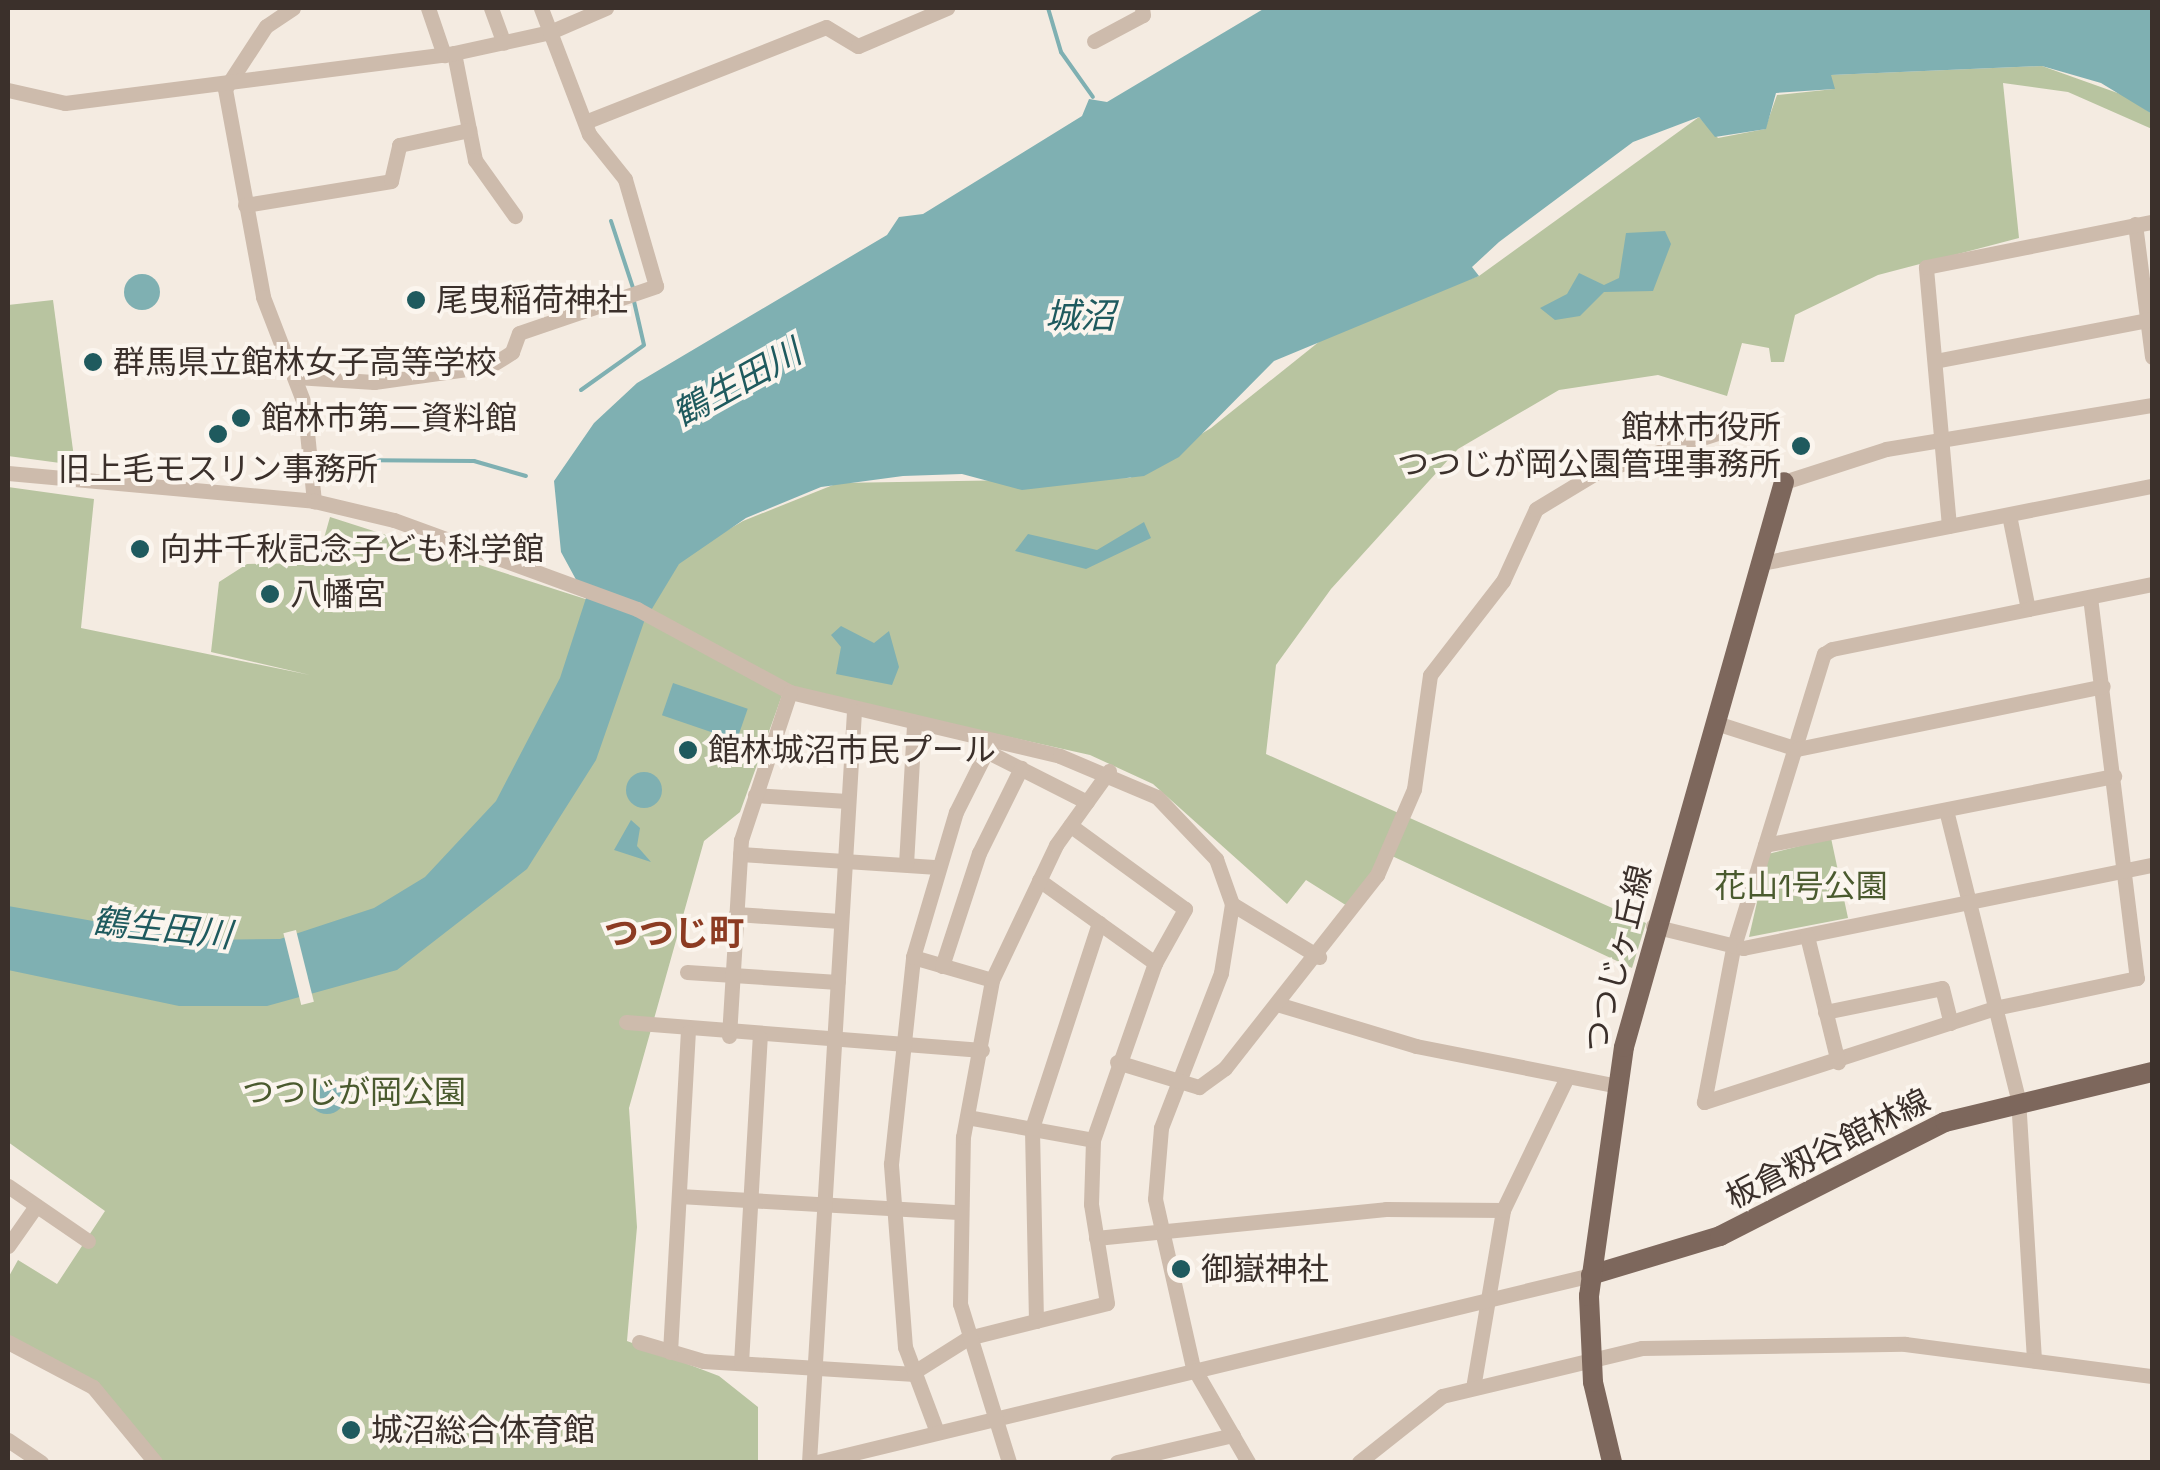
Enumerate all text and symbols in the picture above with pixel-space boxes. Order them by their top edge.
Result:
place label: 尾曳稲荷神社 [436,281,628,319]
marker: 尾曳稲荷神社 [405,289,427,311]
water label: 城沼 [1045,295,1115,337]
water label: 鶴生田川 [666,331,808,435]
place label: 群馬県立館林女子高等学校 [113,343,497,381]
marker: 群馬県立館林女子高等学校 [82,351,104,373]
place label: 館林市第二資料館 [261,399,517,437]
marker: 館林市第二資料館 [230,407,252,429]
place label: 館林市役所 つつじが岡公園管理事務所 [1397,409,1781,484]
marker: 旧上毛モスリン事務所 [207,423,229,445]
marker: 館林市役所 つつじが岡公園管理事務所 [1790,435,1812,457]
place label: 旧上毛モスリン事務所 [58,450,378,488]
place label: 向井千秋記念子ども科学館 [160,530,544,568]
marker: 向井千秋記念子ども科学館 [129,538,151,560]
place label: 八幡宮 [290,575,386,613]
marker: 八幡宮 [259,583,281,605]
place label: 館林城沼市民プール [708,731,996,769]
marker: 館林城沼市民プール [677,739,699,761]
street label: つつじヶ丘線 [1576,861,1660,1057]
park label: 花山1号公園 [1714,867,1888,905]
water label: 鶴生田川 [90,900,234,956]
district label: つつじ町 [604,912,744,954]
park label: つつじが岡公園 [242,1073,466,1111]
street label: 板倉籾谷館林線 [1719,1081,1937,1217]
place label: 御嶽神社 [1201,1250,1329,1288]
marker: 御嶽神社 [1170,1258,1192,1280]
place label: 城沼総合体育館 [371,1411,595,1449]
marker: 城沼総合体育館 [340,1419,362,1441]

